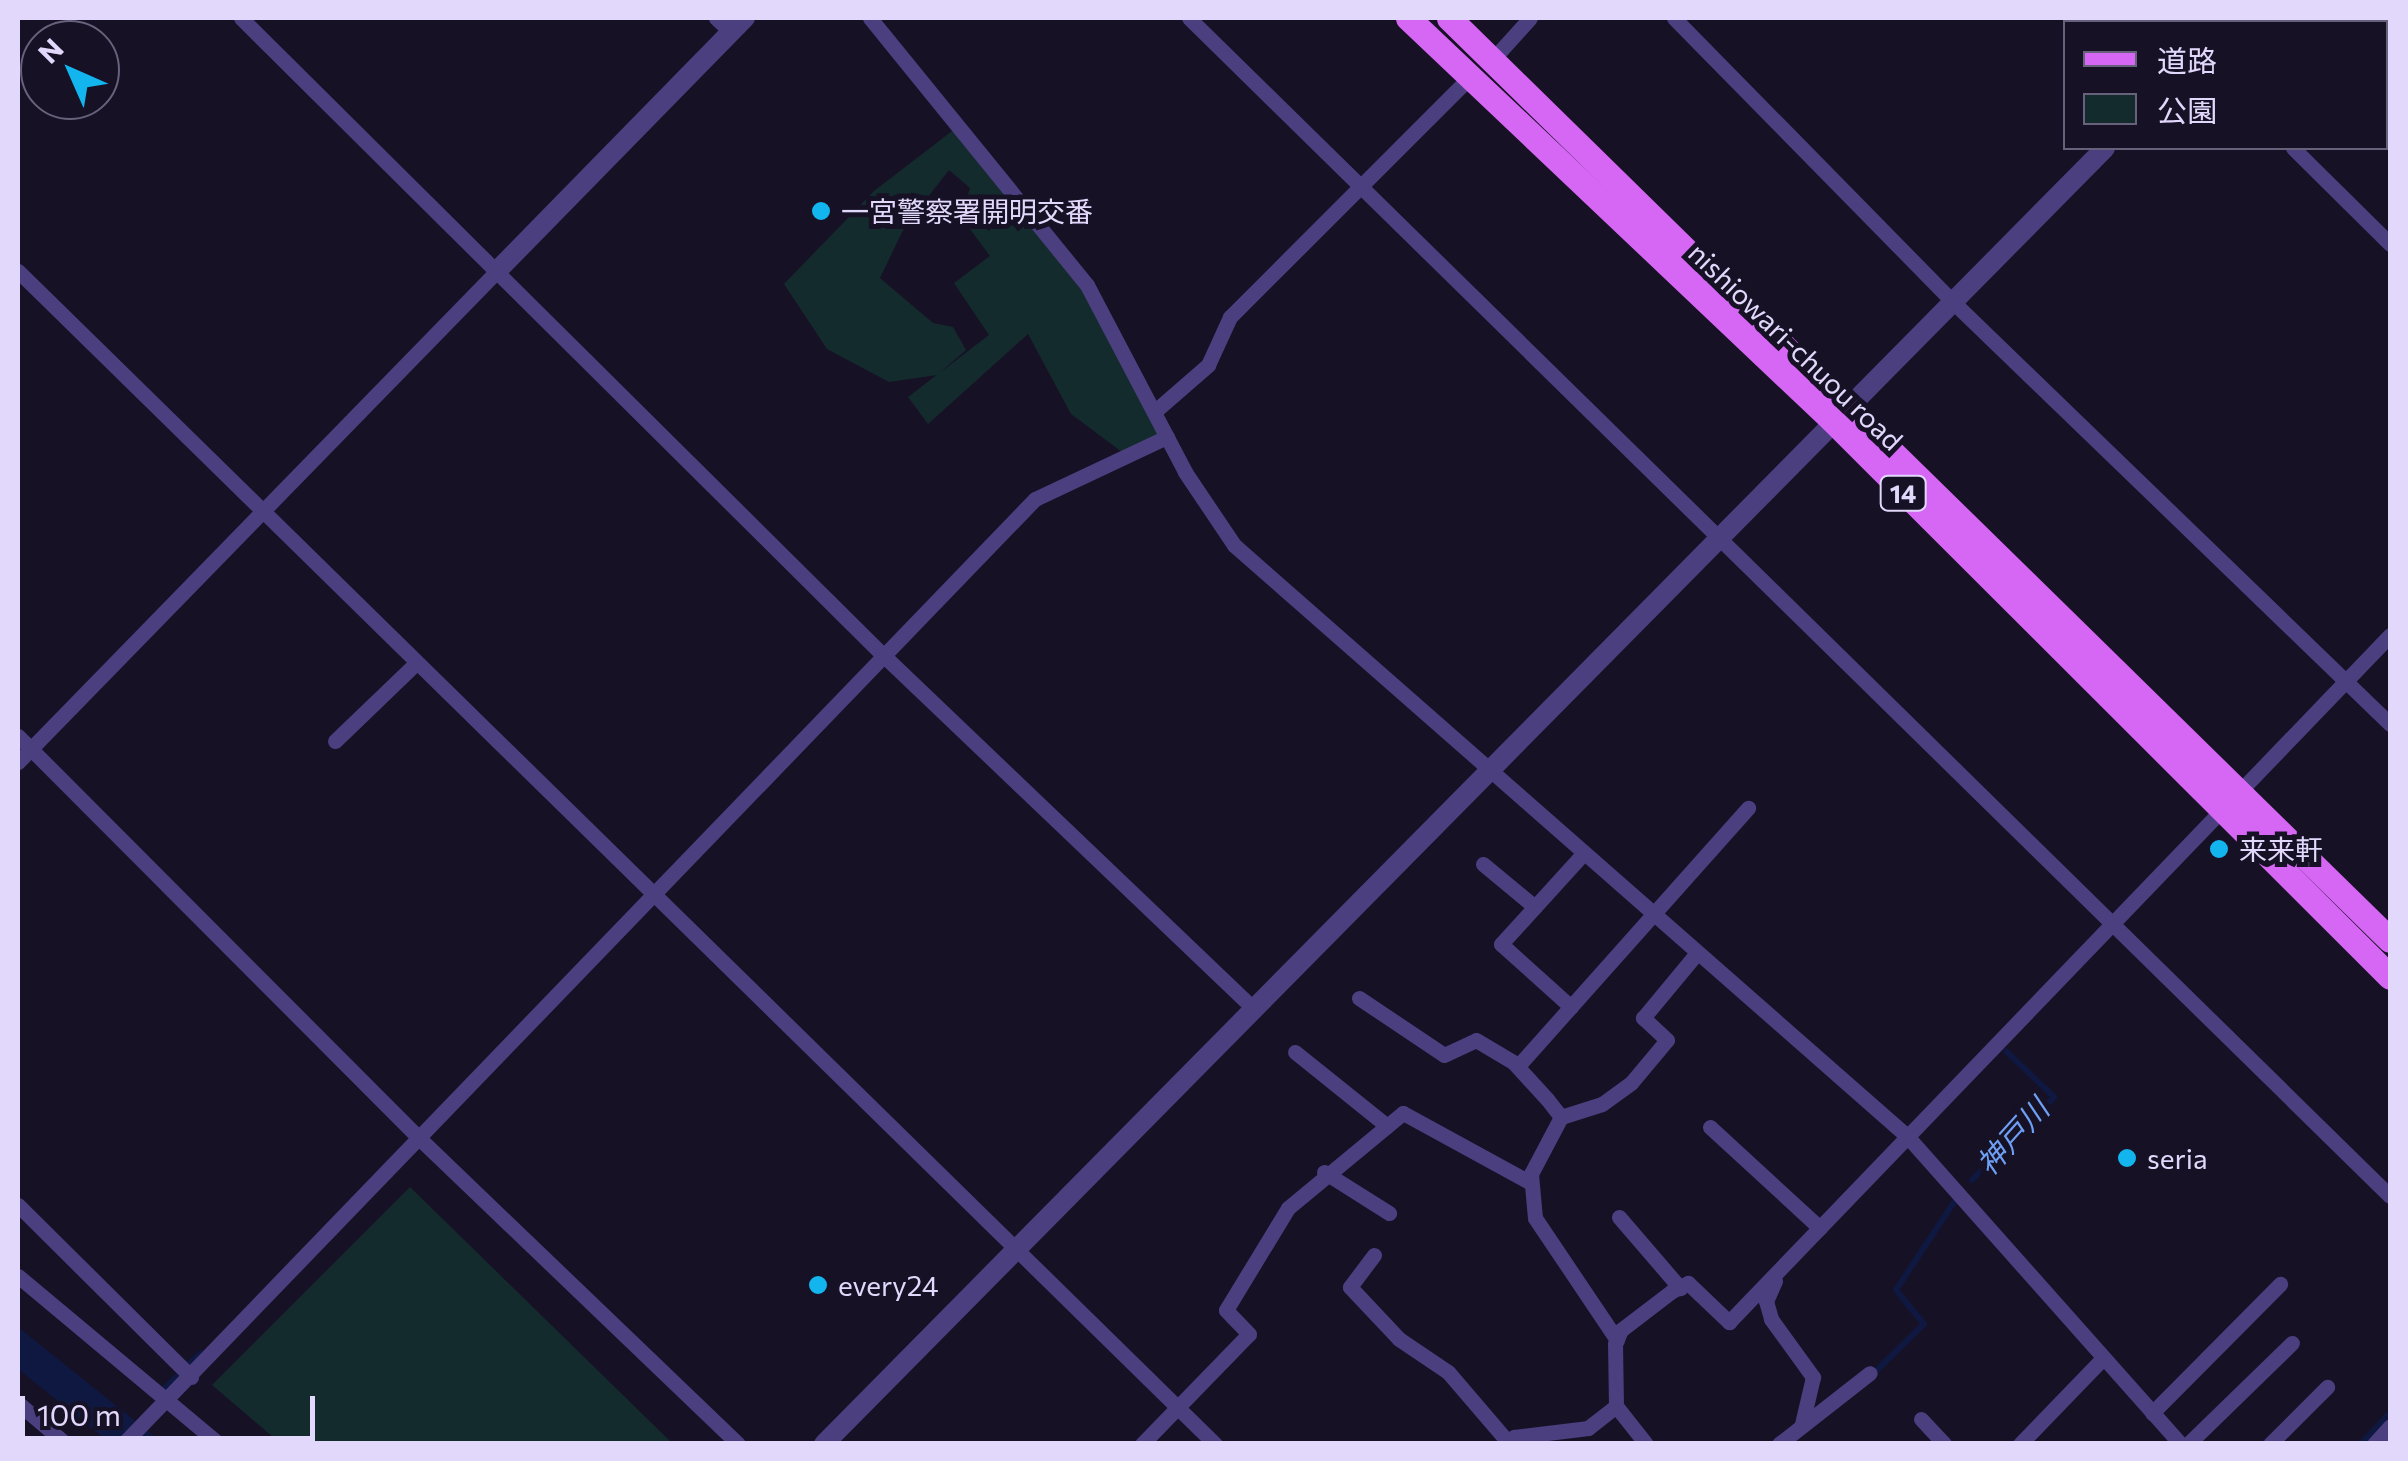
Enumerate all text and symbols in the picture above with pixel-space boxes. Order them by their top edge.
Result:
north arrow [20,20,120,120]
legend [2063,20,2388,150]
text: N [31,31,70,70]
text: 道路 [2157,41,2217,78]
text: 公園 [2157,91,2217,128]
place label: 一宮警察署開明交番 [841,194,1093,228]
marker: 一宮警察署開明交番 [810,200,832,222]
street label: nishiowari-chuou road [1682,235,1910,457]
road number: 14 [1878,473,1928,513]
place label: 来来軒 [2239,832,2323,866]
marker: 来来軒 [2208,838,2230,860]
water label: 神戸川 [1969,1091,2055,1181]
place label: seria [2147,1141,2208,1175]
marker: seria [2116,1147,2138,1169]
place label: every24 [838,1268,939,1302]
marker: every24 [807,1274,829,1296]
scale bar [25,1376,320,1438]
text: 100 m [37,1395,121,1432]

